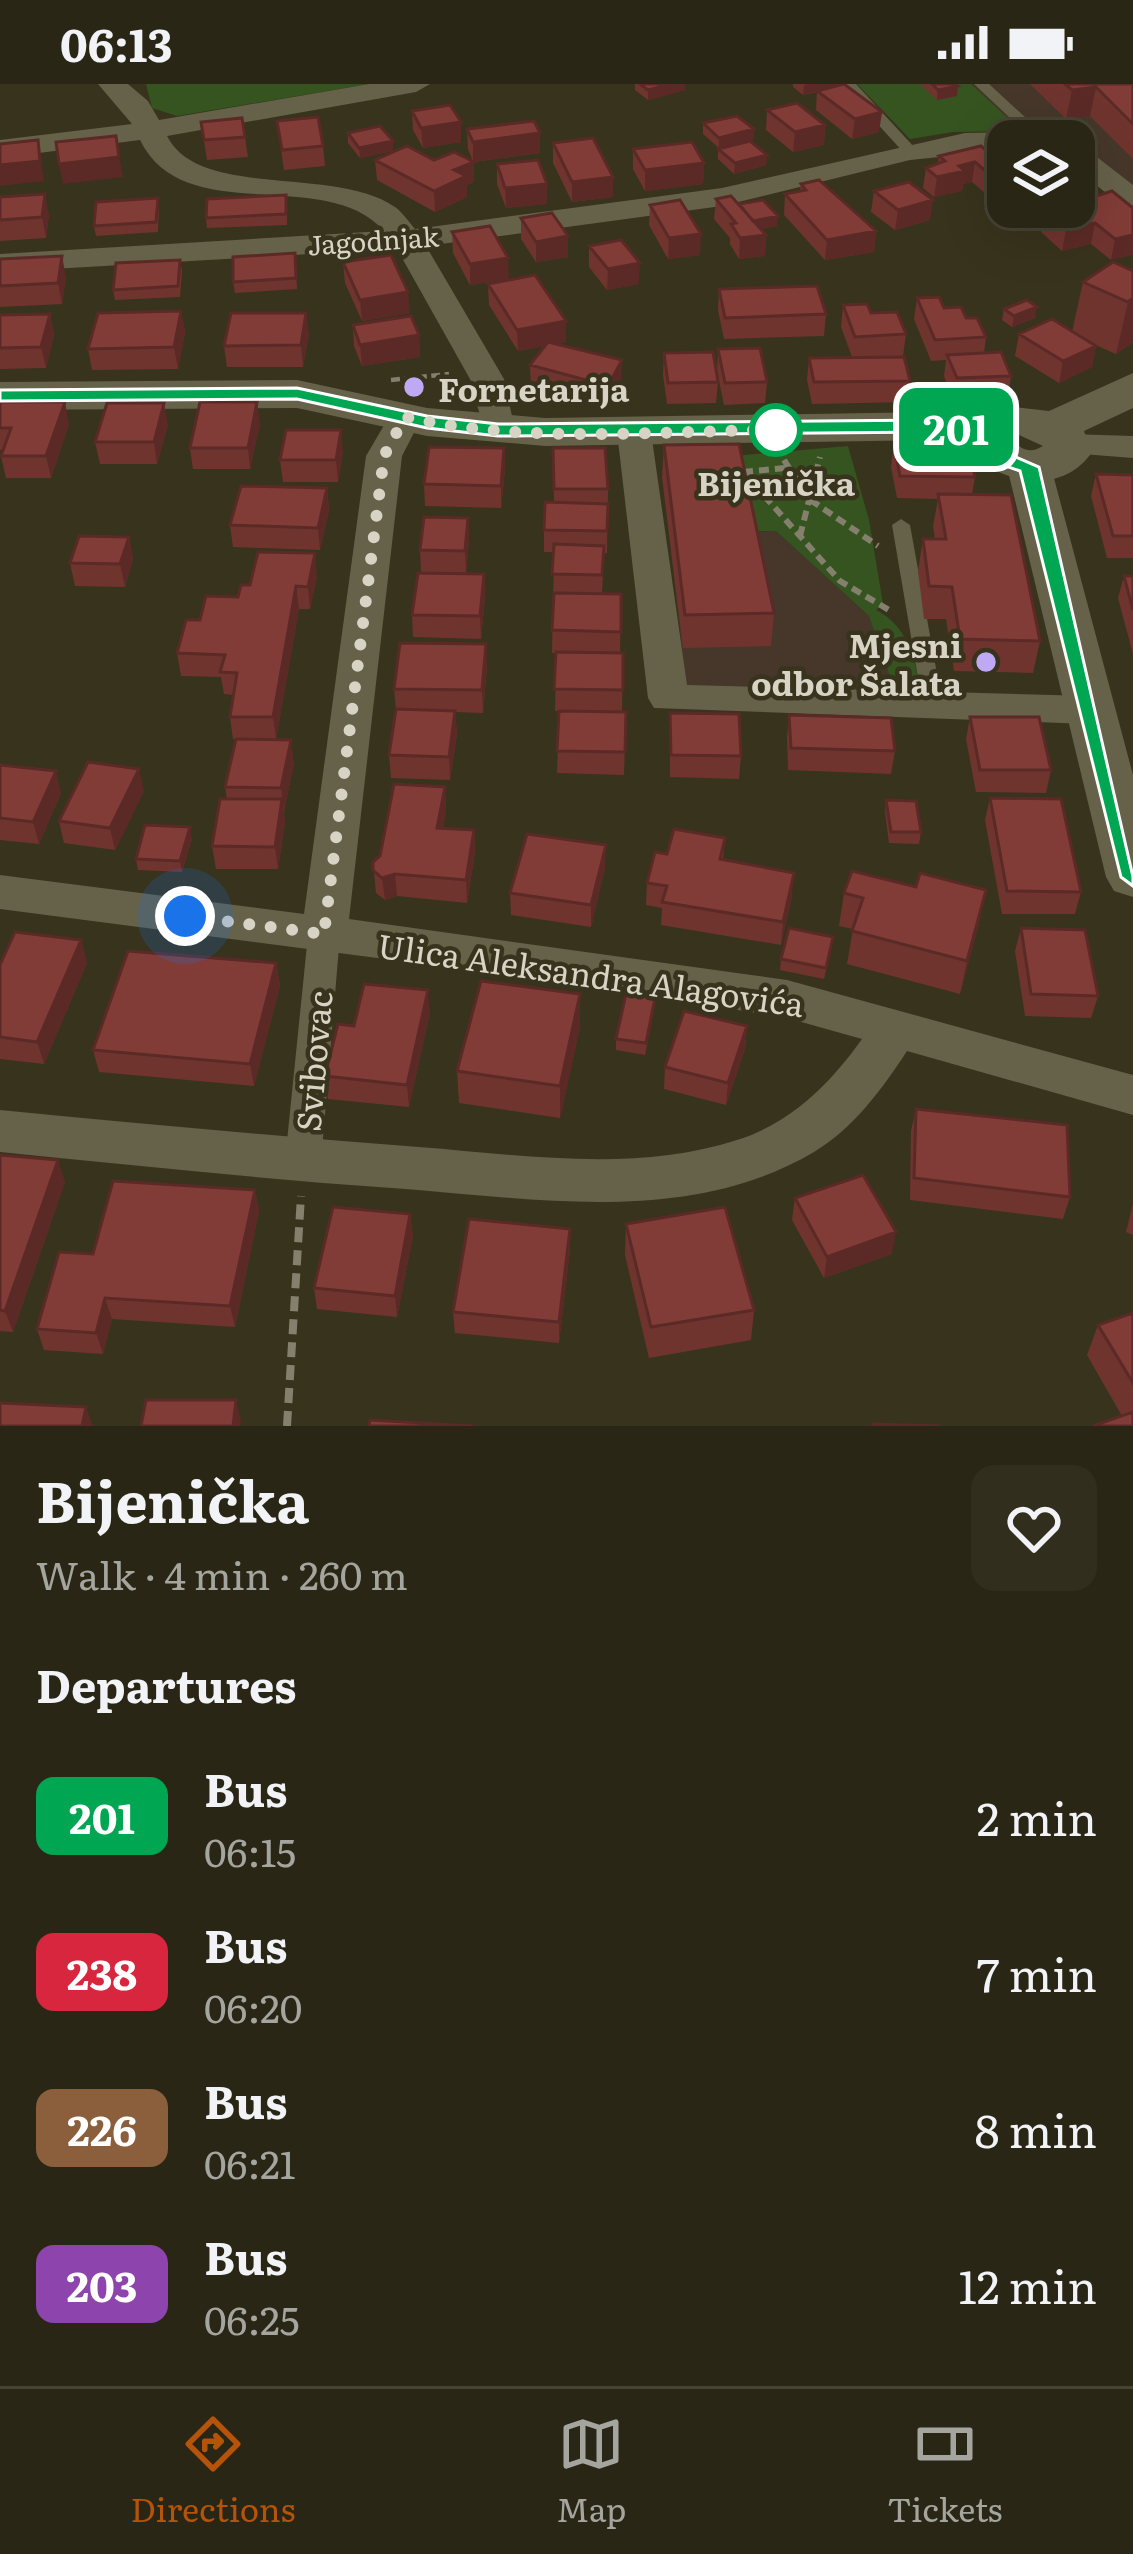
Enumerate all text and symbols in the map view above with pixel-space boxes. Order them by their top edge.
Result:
text: 06:13 [60,9,173,76]
map controls [987,120,1095,228]
button: layers [987,120,1095,228]
street label: Jagodnjak [306,214,441,264]
place label: Fornetarija [438,363,630,412]
marker: Fornetarija [401,374,427,400]
line badge: 201 [887,388,1025,466]
text: 201 [923,396,989,458]
marker: Bijenička [751,405,801,455]
place label: Bijenička [697,457,856,506]
place label: Mjesni odbor Šalata [751,619,963,706]
marker: Mjesni odbor Šalata [973,649,999,675]
your location [155,886,215,946]
street label: Ulica Aleksandra Alagovića [375,919,807,1027]
street label: Svibovac [281,989,343,1133]
text: Bijenička [36,1456,309,1541]
button: heart [971,1465,1097,1591]
text: Walk · 4 min · 260 m [36,1544,408,1602]
text: Departures [36,1650,297,1717]
text: Bus [204,1754,288,1821]
text: 2 min [977,1783,1097,1850]
text: 201 [69,1785,135,1847]
text: 06:15 [204,1821,296,1879]
text: Bus [204,1910,288,1977]
text: 7 min [977,1939,1097,2006]
text: 238 [67,1941,137,2003]
text: 06:20 [204,1977,302,2035]
text: Bus [204,2066,288,2133]
text: 8 min [975,2095,1097,2162]
text: 226 [67,2097,137,2159]
text: 06:21 [204,2133,296,2191]
text: Bus [204,2222,288,2289]
text: 12 min [958,2251,1097,2318]
text: 203 [66,2253,138,2315]
text: 06:25 [204,2289,300,2347]
tab: Directions [130,2411,295,2532]
tab: Map [556,2411,626,2532]
tab: Tickets [887,2411,1003,2532]

